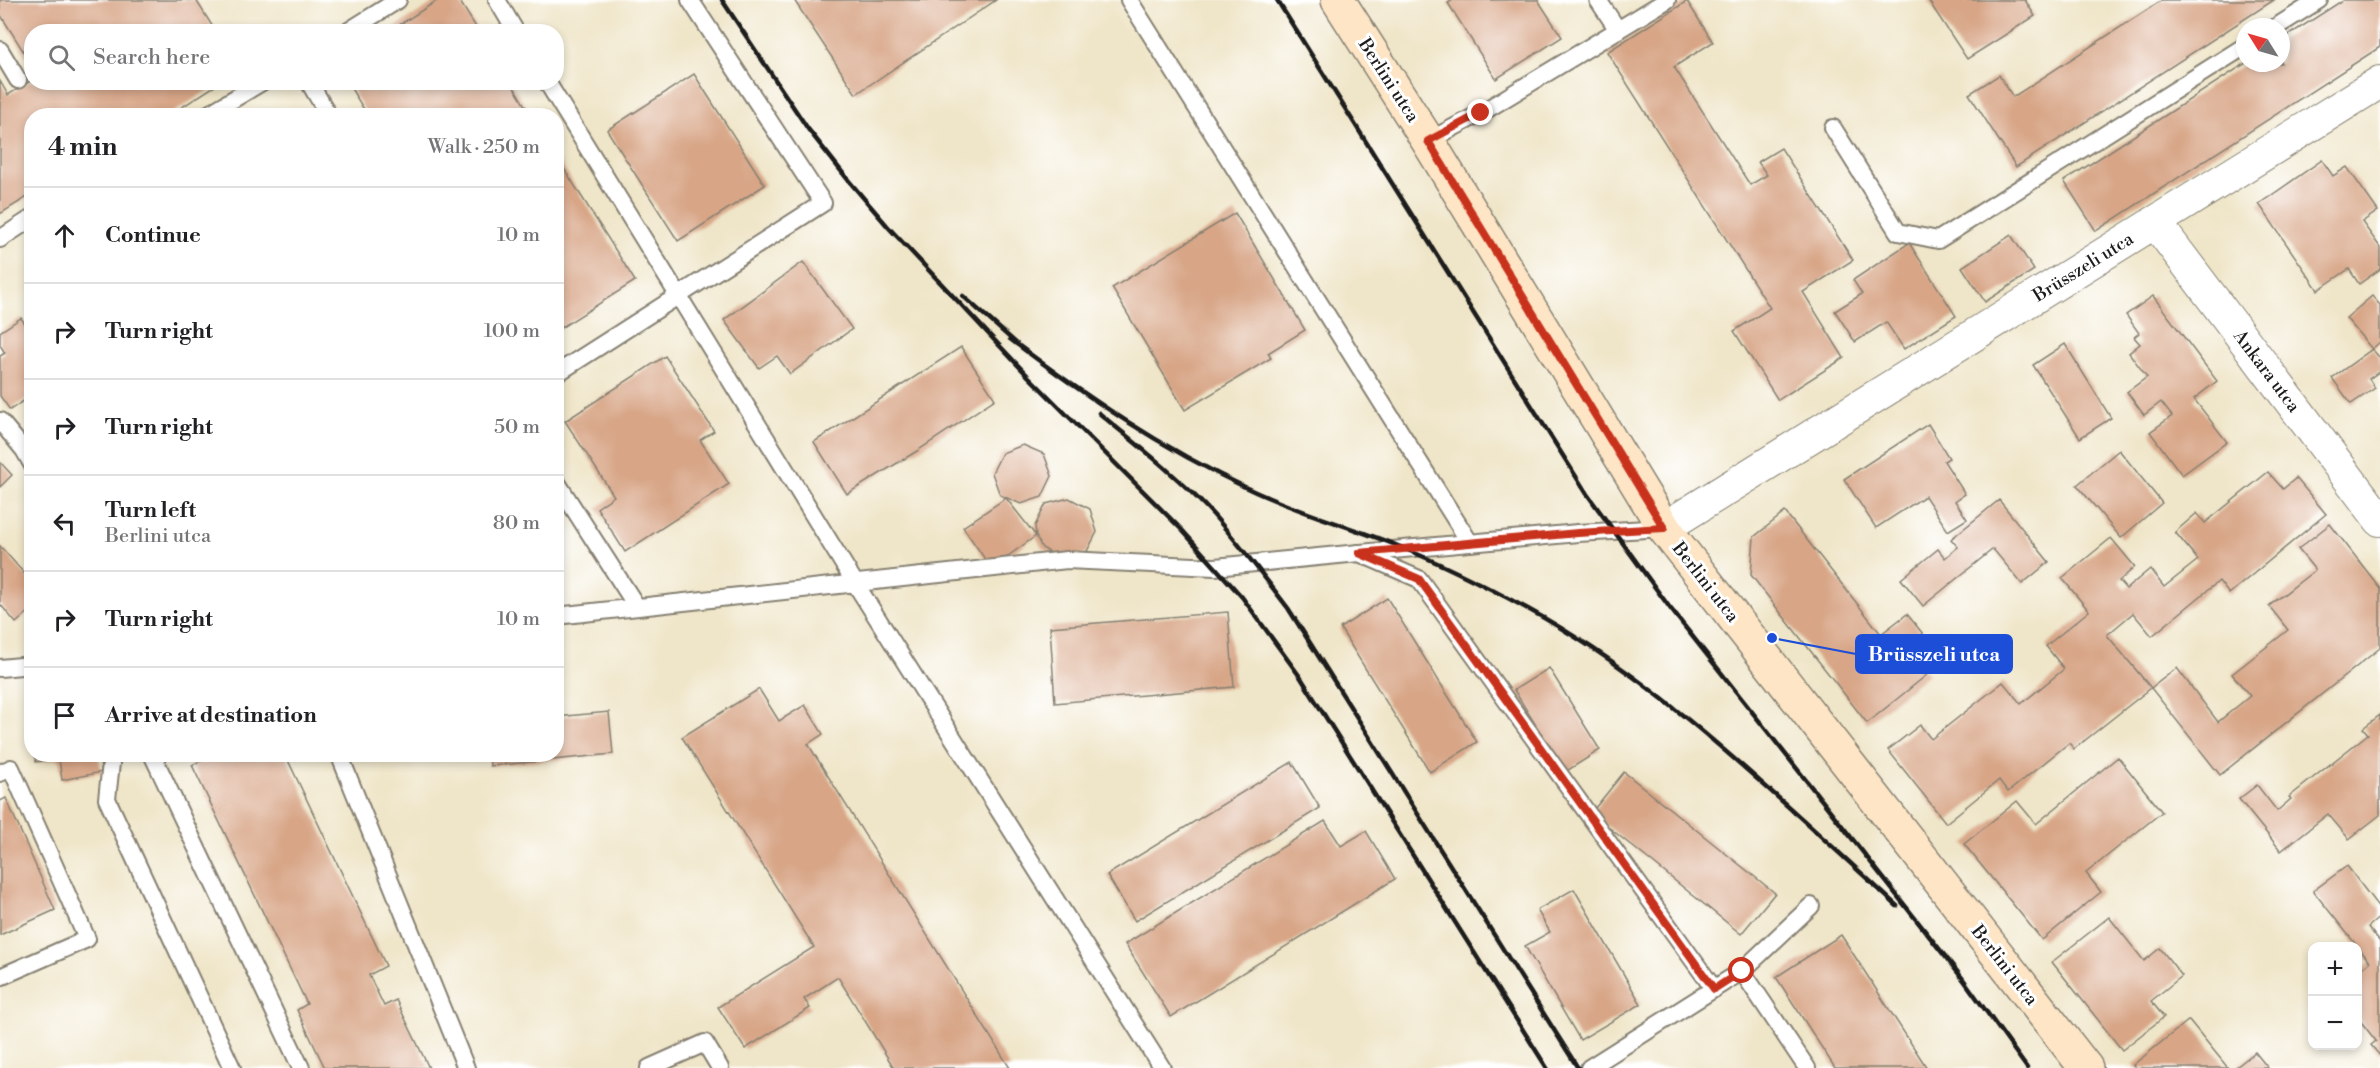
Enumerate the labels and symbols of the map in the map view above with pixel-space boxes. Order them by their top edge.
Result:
north arrow [2236,18,2290,72]
street label: Berlini utca [1352,33,1425,127]
route end [1467,99,1493,125]
street label: Brüsszeli utca [2028,227,2139,308]
street label: Ankara utca [2228,325,2306,418]
street label: Berlini utca [1667,537,1745,628]
callout: Brüsszeli utca [1856,635,2012,673]
text: Brüsszeli utca [1868,643,2000,668]
street label: Berlini utca [1966,920,2044,1011]
route start [1728,957,1754,983]

